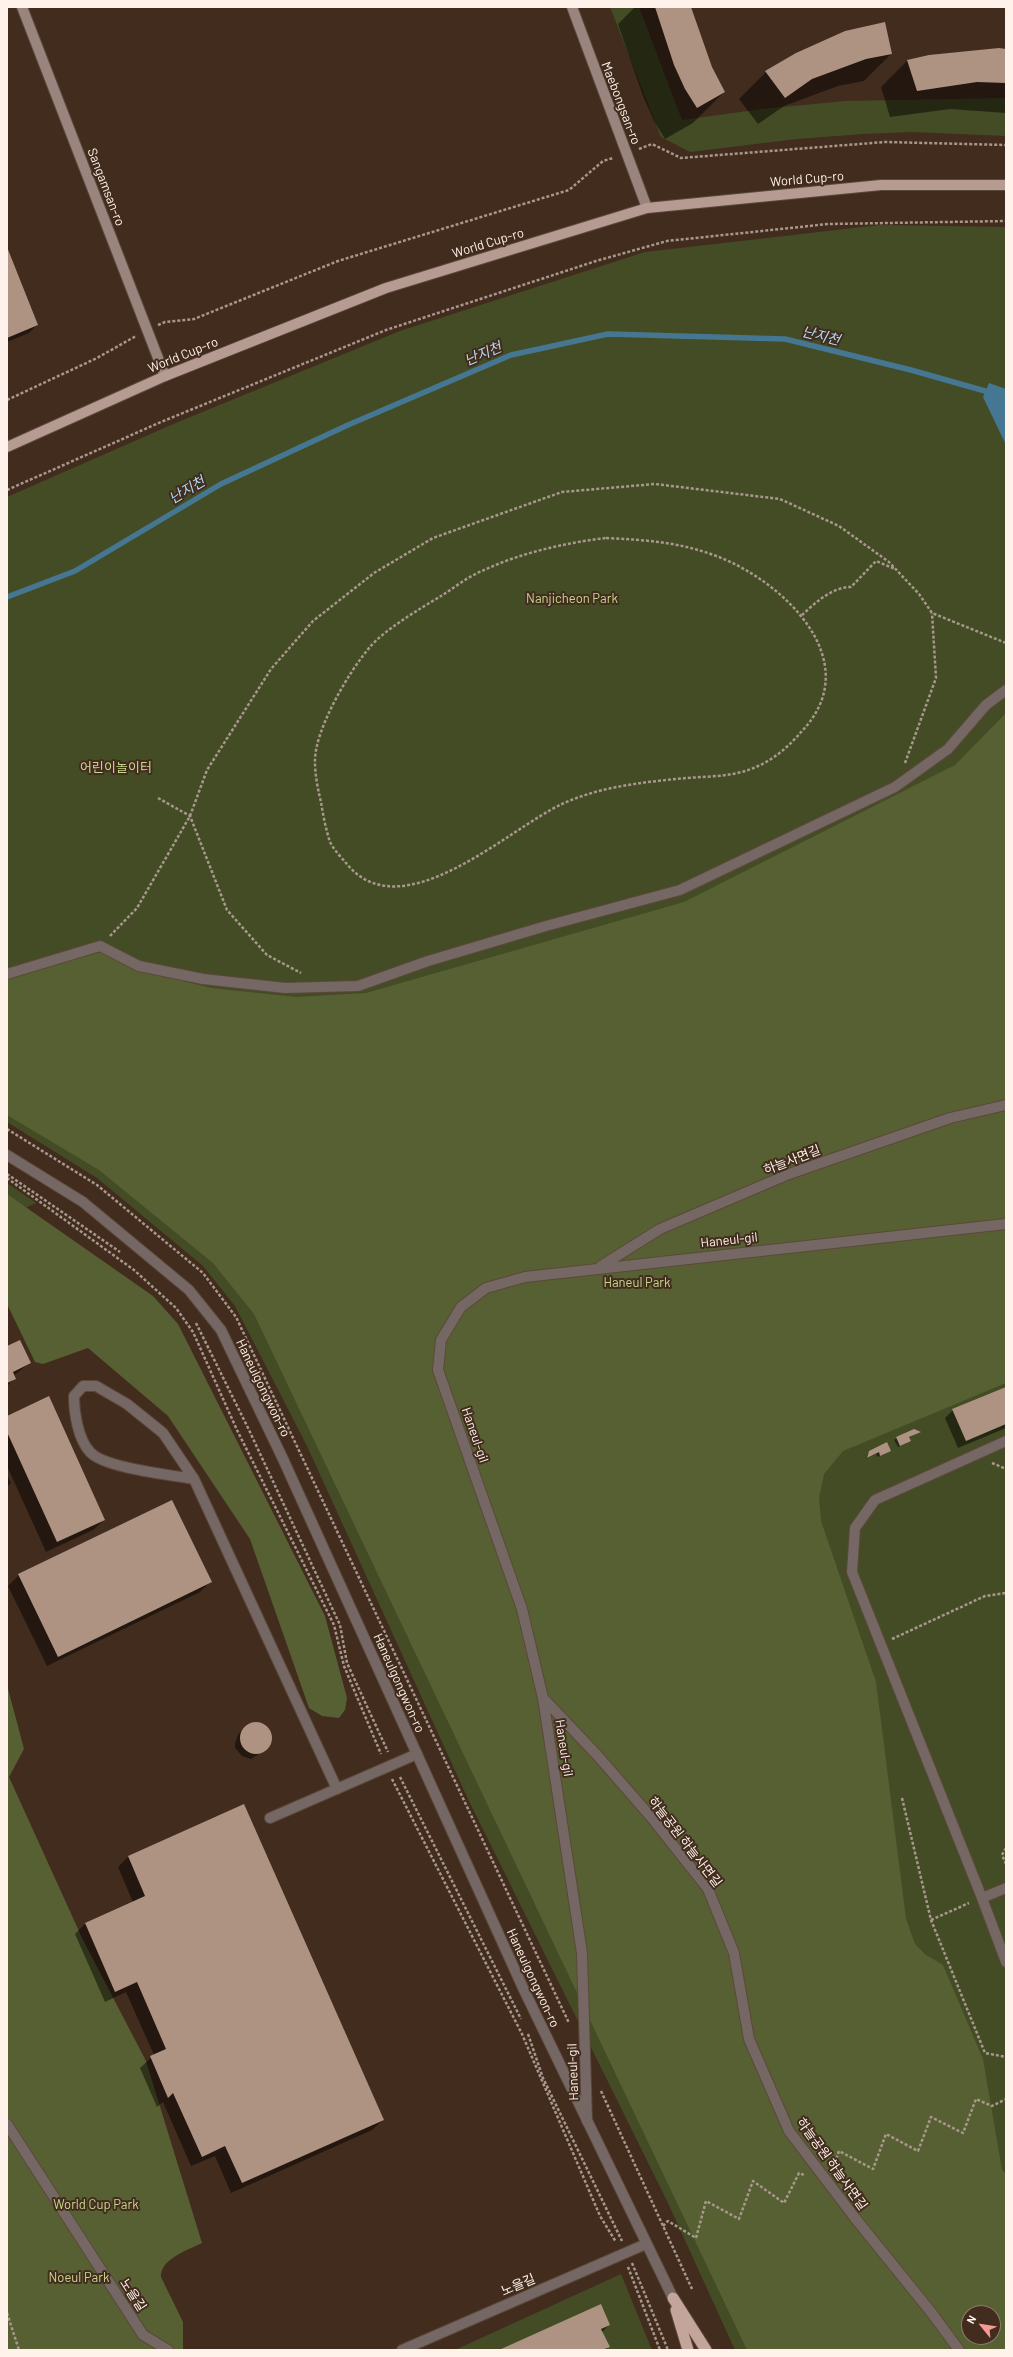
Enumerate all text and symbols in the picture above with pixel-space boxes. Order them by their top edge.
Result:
street label: Maebongsan-ro [598,59,644,147]
street label: Sangamsan-ro [84,146,128,228]
street label: World Cup-ro [769,168,845,190]
street label: World Cup-ro [450,225,526,261]
water label: 난지천 [800,323,842,349]
street label: World Cup-ro [146,334,220,376]
water label: 난지천 [462,339,504,369]
water label: 난지천 [166,473,208,507]
park label: Nanjicheon Park [526,591,618,607]
park label: 어린이놀이터 [80,760,152,776]
street label: 하늘사면길 [761,1142,823,1178]
street label: Haneul-gil [700,1229,758,1251]
park label: Haneul Park [603,1275,671,1291]
street label: Haneulgongwon-ro [233,1337,293,1439]
street label: Haneul-gil [458,1405,492,1465]
street label: Haneulgongwon-ro [370,1631,428,1735]
street label: Haneul-gil [552,1718,576,1778]
street label: 하늘공원 하늘사면길 [645,1794,725,1890]
street label: Haneulgongwon-ro [503,1926,563,2030]
street label: Haneul-gil [564,2043,582,2101]
street label: 하늘공원 하늘사면길 [793,2115,871,2213]
park label: World Cup Park [53,2197,139,2213]
park label: Noeul Park [49,2270,109,2286]
street label: 노을길 [498,2271,538,2299]
street label: 노을길 [117,2276,149,2314]
north arrow [961,2305,1001,2345]
text: N [964,2313,978,2326]

